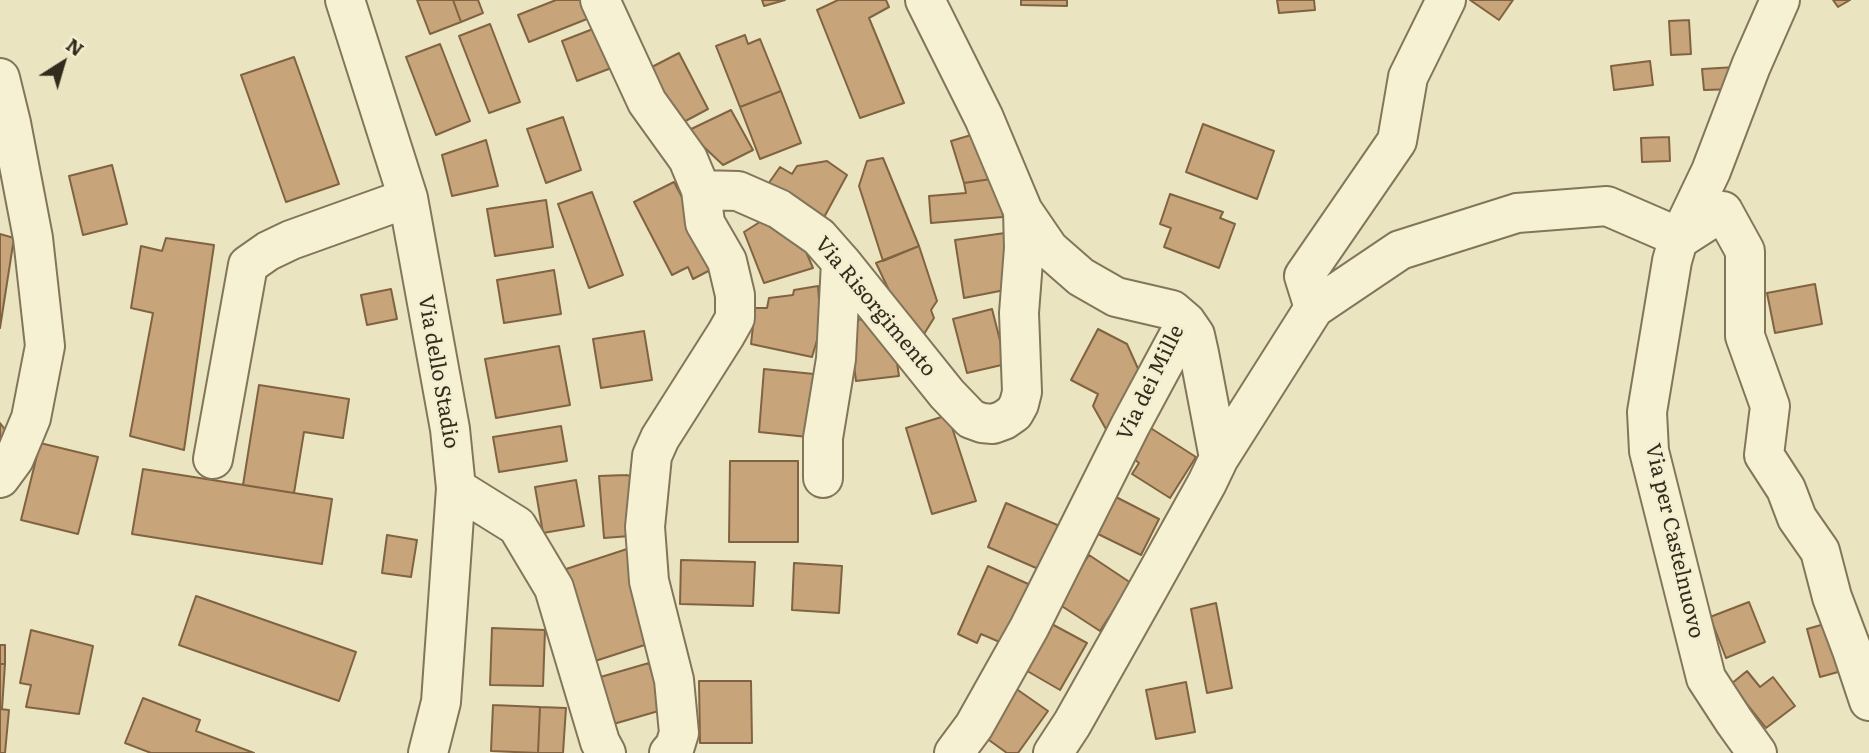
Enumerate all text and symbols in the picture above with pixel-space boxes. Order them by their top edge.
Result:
north arrow [28,28,98,98]
text: N [61,30,90,62]
street label: Via Risorgimento [809,232,941,382]
street label: Via dello Stadio [412,293,464,451]
street label: Via dei Mille [1112,321,1190,445]
street label: Via per Castelnuovo [1639,441,1709,641]

